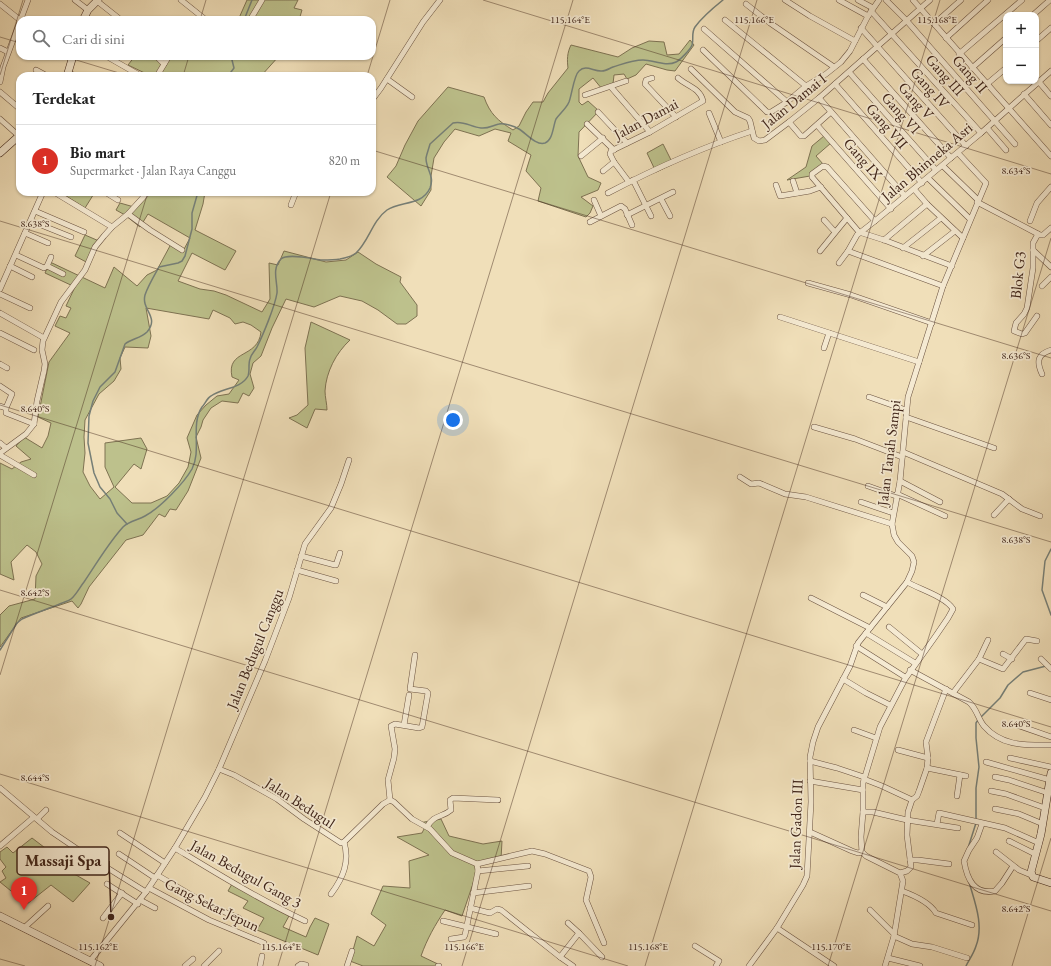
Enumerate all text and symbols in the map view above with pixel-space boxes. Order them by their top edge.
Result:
map controls [1003,12,1039,84]
button: + [1003,12,1039,48]
text: 115.164°E [550,13,590,26]
text: 115.166°E [734,13,774,26]
text: 115.168°E [917,13,957,26]
search box [16,16,376,60]
icon: search [30,27,52,49]
text: Cari di sini [62,29,125,48]
button: − [1003,48,1039,84]
street label: Gang III [922,50,969,99]
street label: Gang II [949,51,992,97]
street label: Gang IV [907,63,955,113]
street label: Jalan Damai I [756,69,830,134]
street label: Gang V [894,78,939,124]
text: Terdekat [32,87,95,109]
street label: Gang VI [878,88,925,137]
street label: Jalan Damai [609,94,682,144]
street label: Gang VII [862,99,912,153]
street label: Jalan Bhinneka Asri [876,118,976,207]
street label: Gang IX [840,134,887,184]
text: Bio mart [70,143,125,162]
text: 1 [42,152,48,169]
text: 820 m [329,152,360,169]
text: Supermarket · Jalan Raya Canggu [70,162,236,179]
text: 8.634°S [1001,164,1031,177]
text: 8.638°S [20,217,50,230]
street label: Blok G3 [1006,250,1029,300]
text: 8.636°S [1001,349,1031,362]
street label: Jalan Tanah Sampi [872,398,904,509]
text: 8.640°S [20,402,50,415]
your location [443,410,463,430]
text: 8.638°S [1001,533,1031,546]
text: 8.642°S [20,586,50,599]
street label: Jalan Bedugul Canggu [221,586,287,714]
text: 8.640°S [1001,717,1031,730]
text: 8.644°S [20,771,50,784]
street label: Jalan Bedugul [260,772,339,832]
street label: Jalan Gadon III [784,779,807,871]
street label: Jalan Bedugul Gang 3 [186,834,305,912]
callout: Massaji Spa [17,847,109,875]
text: Massaji Spa [25,850,102,871]
street label: Gang Sekar Jepun [162,873,263,936]
pin: 1 [11,877,37,910]
text: 8.642°S [1001,902,1031,915]
text: 115.162°E [78,940,118,953]
text: 115.164°E [261,940,301,953]
text: 115.166°E [444,940,484,953]
text: 115.168°E [628,940,668,953]
text: 115.170°E [811,940,851,953]

